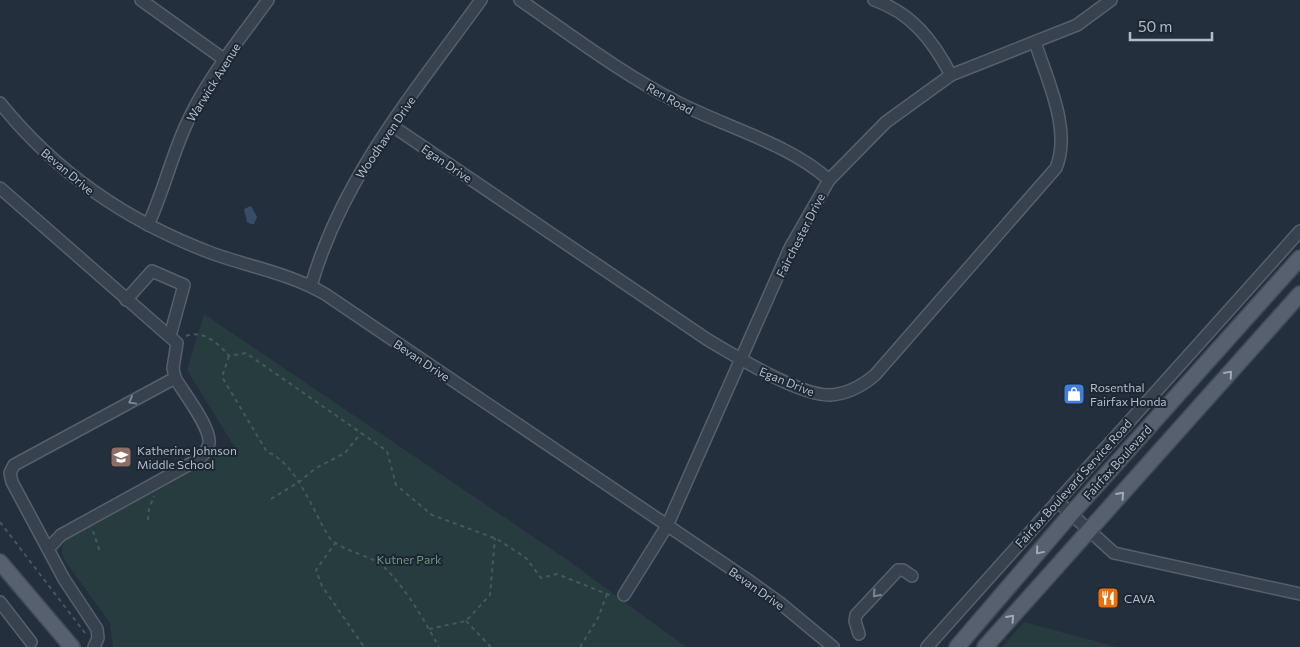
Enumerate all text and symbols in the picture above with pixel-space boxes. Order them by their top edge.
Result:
scale bar [1130,10,1212,42]
text: 50 m [1138,17,1172,35]
street label: Warwick Avenue [183,40,243,124]
street label: Ren Road [644,79,696,117]
street label: Woodhaven Drive [352,93,418,181]
street label: Egan Drive [419,141,475,185]
street label: Bevan Drive [39,145,97,197]
street label: Fairchester Drive [773,191,827,279]
street label: Bevan Drive [391,336,453,384]
street label: Egan Drive [757,364,817,398]
one-way arrow [1223,371,1232,380]
place label: Rosenthal Fairfax Honda [1090,380,1167,408]
shop icon: Rosenthal Fairfax Honda [1062,382,1086,406]
one-way arrow [128,395,137,405]
street label: Fairfax Boulevard Service Road [1012,416,1134,550]
street label: Fairfax Boulevard [1080,422,1154,502]
place label: Katherine Johnson Middle School [137,443,237,471]
school or university icon: Katherine Johnson Middle School [109,445,133,469]
one-way arrow [1115,492,1124,501]
one-way arrow [1036,546,1045,555]
park label: Kutner Park [377,552,442,566]
street label: Bevan Drive [727,564,787,612]
restaurant icon: CAVA [1096,586,1120,610]
one-way arrow [873,589,882,598]
place label: CAVA [1124,591,1155,605]
one-way arrow [1005,614,1014,623]

